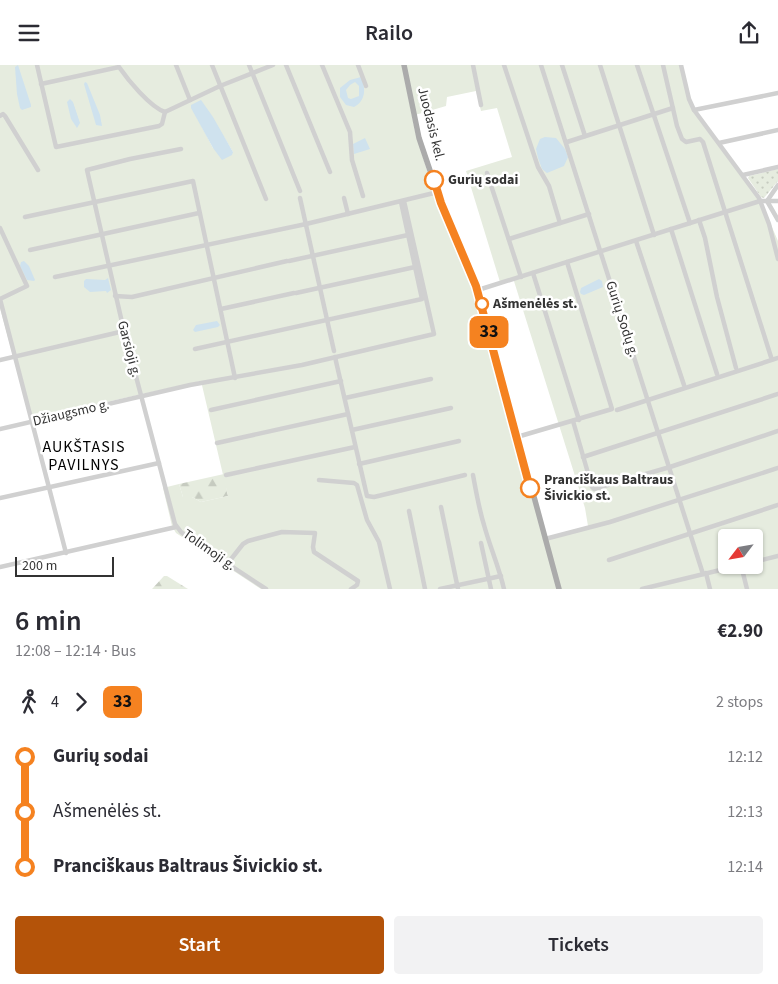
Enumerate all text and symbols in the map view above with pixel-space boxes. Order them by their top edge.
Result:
text: Railo [365,17,413,49]
icon: menu [15,19,43,47]
icon: share [735,19,763,47]
street label: Juodasis kel. [412,85,450,163]
marker: Gurių sodai [424,170,444,190]
place label: Gurių sodai [448,170,518,190]
street label: Gurių Sodų g. [600,278,644,360]
place label: Ašmenėlės st. [492,294,578,314]
marker: Ašmenėlės st. [475,297,489,311]
line badge: 33 [466,316,512,348]
street label: Garsioji g. [112,319,146,379]
text: 33 [479,319,499,344]
street label: Džiaugsmo g. [31,394,111,432]
district label: AUKŠTASIS PAVILNYS [42,436,126,476]
place label: Pranciškaus Baltraus Šivickio st. [544,470,673,506]
marker: Pranciškaus Baltraus Šivickio st. [520,478,540,498]
street label: Tolimoji g. [178,524,240,576]
north arrow [718,529,762,574]
map controls [718,529,763,574]
scale bar [15,554,114,577]
text: 200 m [22,556,57,576]
text: 6 min [15,601,82,641]
text: €2.90 [717,618,763,645]
text: 12:08 – 12:14 · Bus [15,640,136,662]
icon: walk [15,688,43,716]
icon: forward [67,688,95,716]
text: 33 [113,689,132,714]
text: 4 [51,691,59,713]
text: 2 stops [716,691,763,713]
text: Gurių sodai [53,743,148,770]
text: 12:12 [727,746,763,768]
text: Ašmenėlės st. [53,798,162,825]
text: 12:13 [727,801,763,823]
text: Pranciškaus Baltraus Šivickio st. [53,853,323,880]
text: 12:14 [727,856,763,878]
button: Start [15,916,384,974]
button: Tickets [394,916,763,974]

